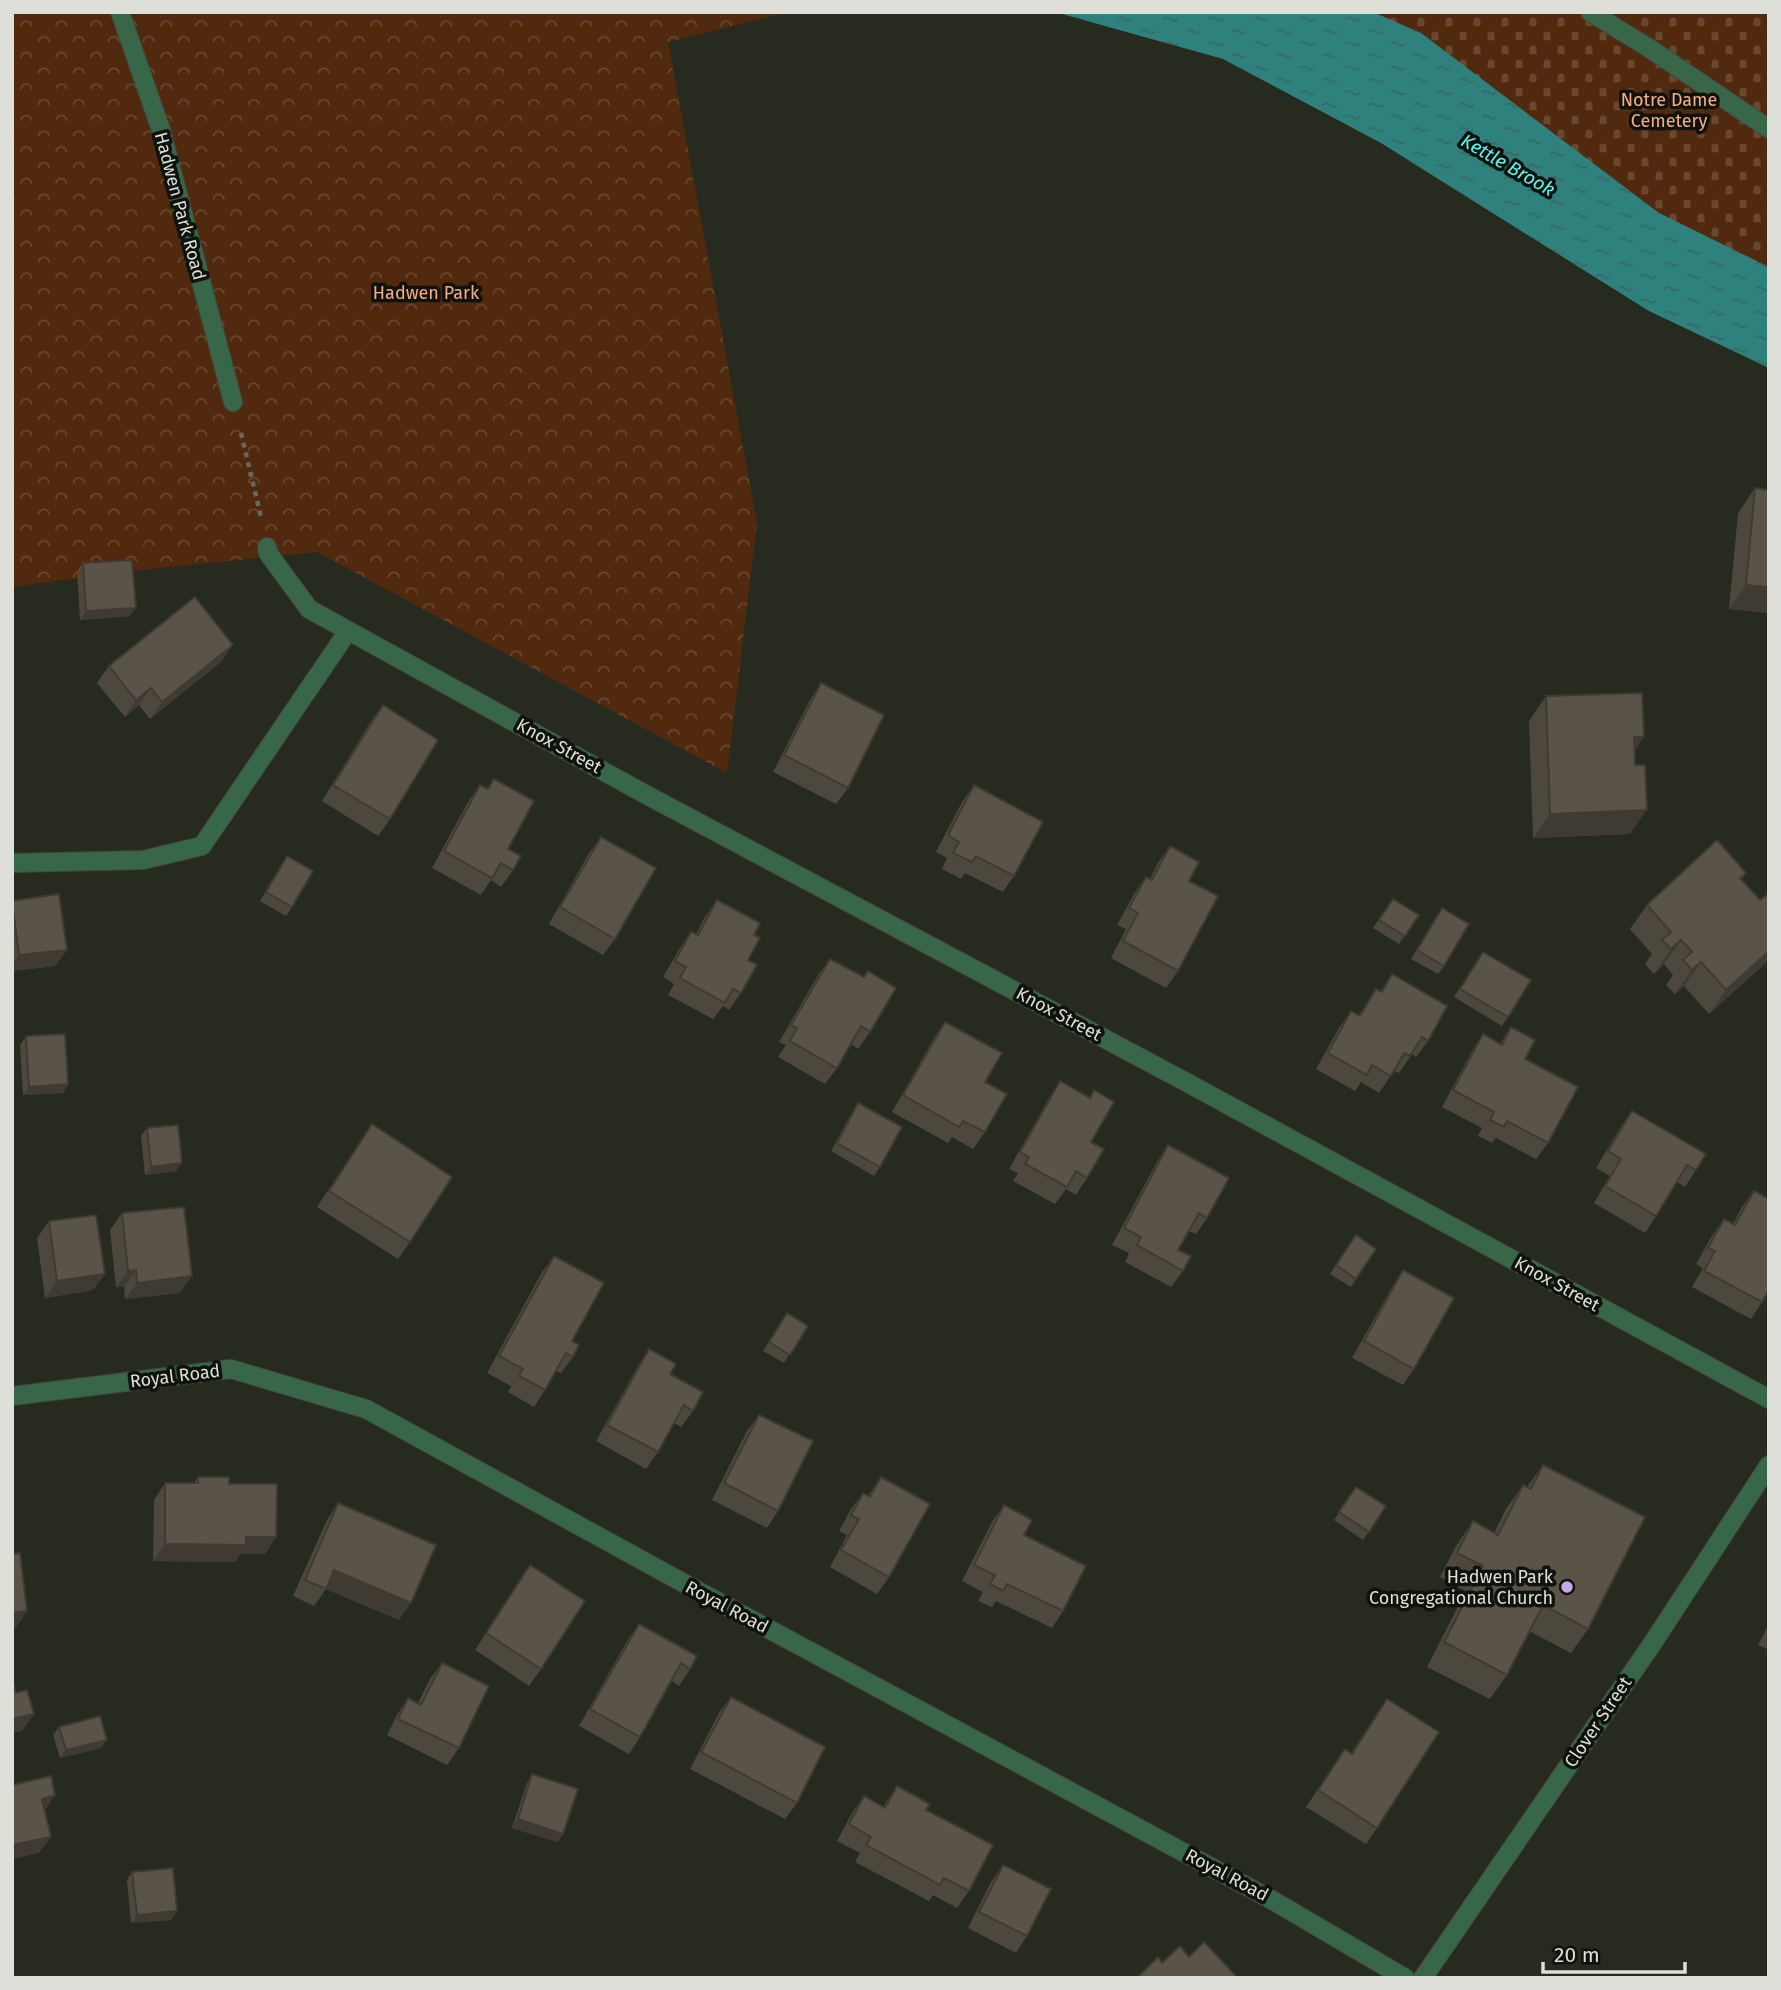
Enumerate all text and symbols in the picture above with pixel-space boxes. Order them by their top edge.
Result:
park label: Notre Dame Cemetery [1621,89,1717,132]
street label: Hadwen Park Road [150,129,210,283]
water label: Kettle Brook [1457,129,1559,201]
park label: Hadwen Park [373,282,480,304]
street label: Knox Street [513,714,606,779]
street label: Knox Street [1012,982,1106,1046]
street label: Knox Street [1511,1252,1604,1317]
street label: Royal Road [129,1360,221,1392]
place label: Hadwen Park Congregational Church [1369,1566,1554,1609]
street label: Royal Road [682,1576,772,1638]
marker: Hadwen Park Congregational Church [1559,1579,1575,1595]
street label: Clover Street [1560,1672,1637,1772]
street label: Royal Road [1182,1844,1272,1906]
scale bar [1543,1930,1685,1974]
text: 20 m [1554,1942,1600,1968]

